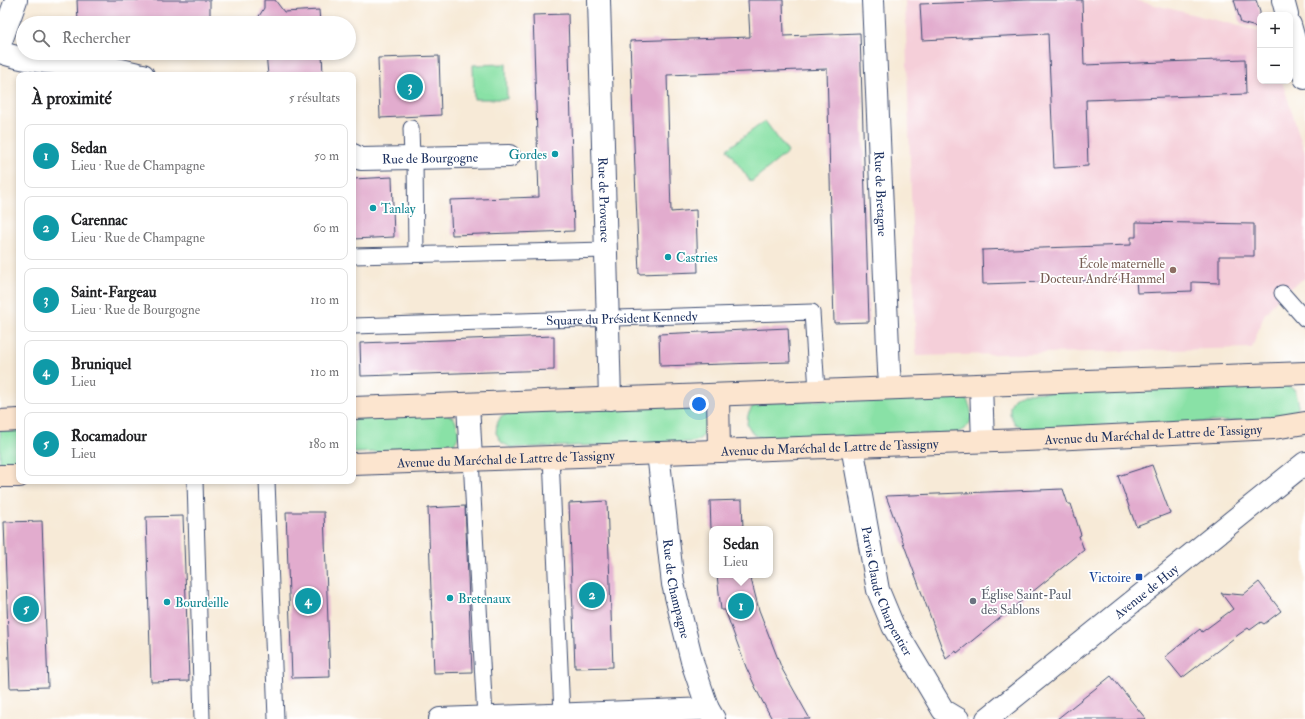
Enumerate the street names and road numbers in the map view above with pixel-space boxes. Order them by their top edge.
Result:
street label: Rue de Bourgogne [382,150,479,168]
street label: Rue de Bretagne [871,151,890,237]
street label: Rue de Provence [594,157,613,243]
street label: Square du Président Kennedy [546,308,698,329]
street label: Avenue du Maréchal de Lattre de Tassigny [1043,422,1263,448]
street label: Avenue du Maréchal de Lattre de Tassigny [719,436,939,460]
street label: Avenue du Maréchal de Lattre de Tassigny [396,448,615,471]
street label: Parvis Claude Charpentier [858,525,916,659]
street label: Rue de Champagne [659,538,693,641]
street label: Avenue de Huy [1110,561,1183,623]

